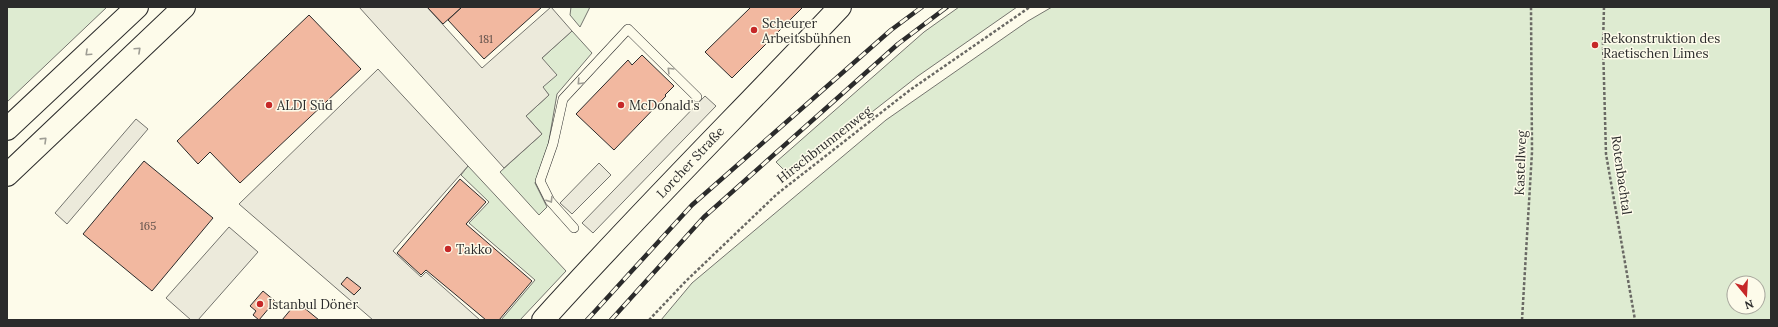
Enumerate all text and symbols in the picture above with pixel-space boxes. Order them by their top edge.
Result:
place label: Scheurer Arbeitsbühnen [761,15,851,47]
marker: Scheurer Arbeitsbühnen [749,25,759,35]
place label: Rekonstruktion des Raetischen Limes [1603,30,1720,62]
house number: 181 [479,32,493,46]
marker: Rekonstruktion des Raetischen Limes [1590,40,1600,50]
one-way arrow [133,47,141,55]
one-way arrow [85,48,93,56]
one-way arrow [667,67,675,75]
one-way arrow [577,77,584,85]
place label: ALDI Süd [276,97,333,114]
place label: McDonald's [629,97,699,114]
marker: ALDI Süd [264,100,274,110]
marker: McDonald's [616,100,626,110]
street label: Hirschbrunnenweg [773,101,876,187]
street label: Lorcher Straße [653,123,728,202]
street label: Kastellweg [1511,129,1530,196]
street label: Rotenbachtal [1608,134,1636,216]
one-way arrow [39,137,47,145]
one-way arrow [545,196,553,203]
house number: 165 [140,219,156,233]
place label: Takko [456,241,493,258]
marker: Takko [443,244,453,254]
north arrow [1726,275,1766,315]
place label: Istanbul Döner [268,296,358,313]
text: N [1742,297,1755,313]
marker: Istanbul Döner [255,299,265,309]

